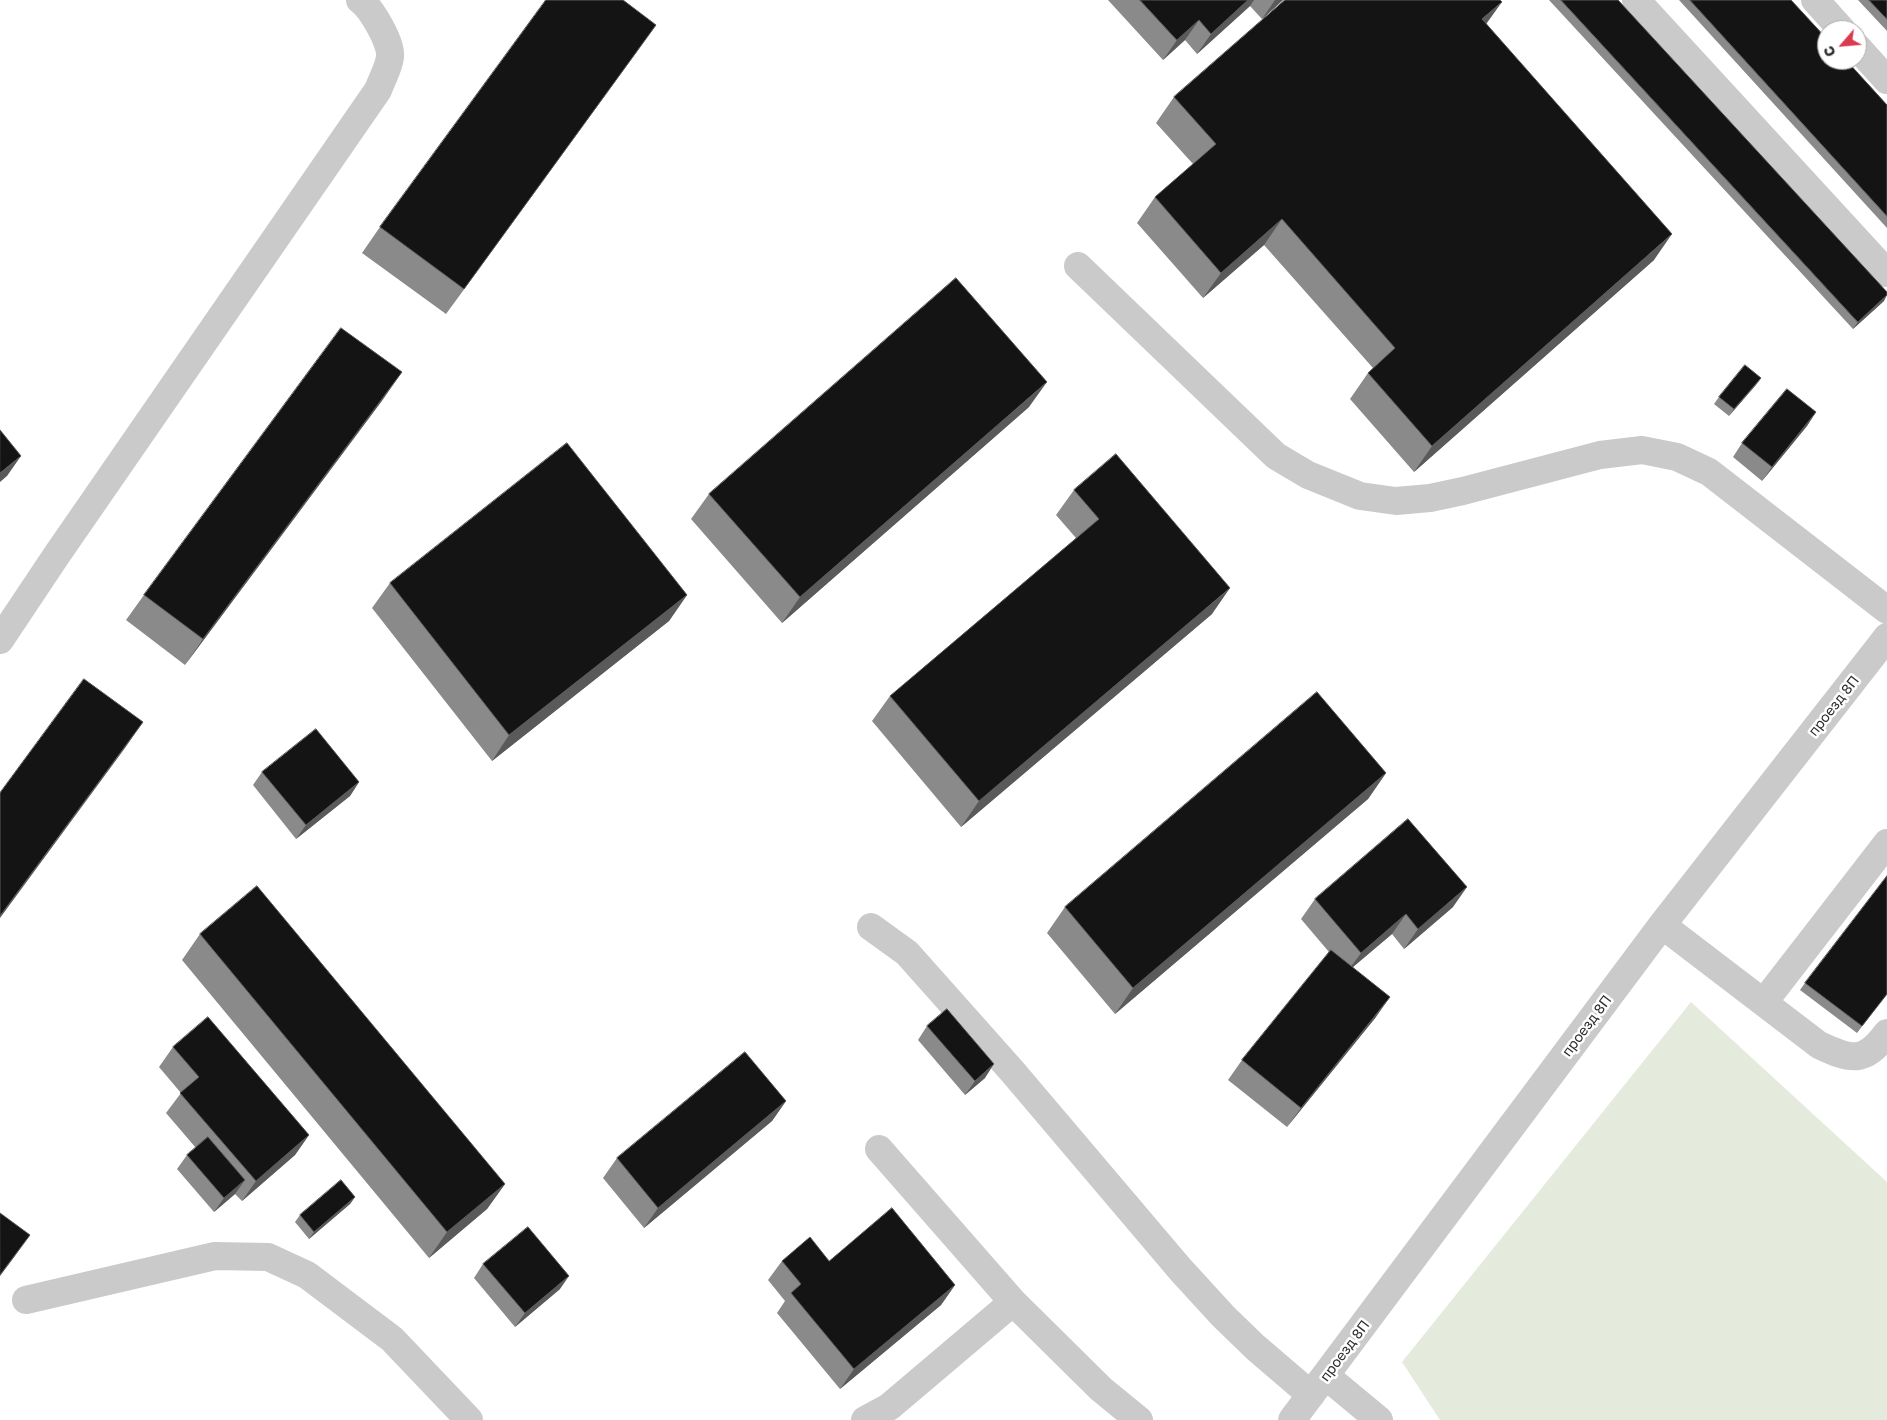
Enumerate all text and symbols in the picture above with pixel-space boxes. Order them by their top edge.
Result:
north arrow [1817,20,1867,70]
text: С [1819,43,1839,60]
street label: проезд 8П [1805,673,1863,739]
street label: проезд 8П [1559,992,1615,1060]
street label: проезд 8П [1317,1317,1373,1385]

